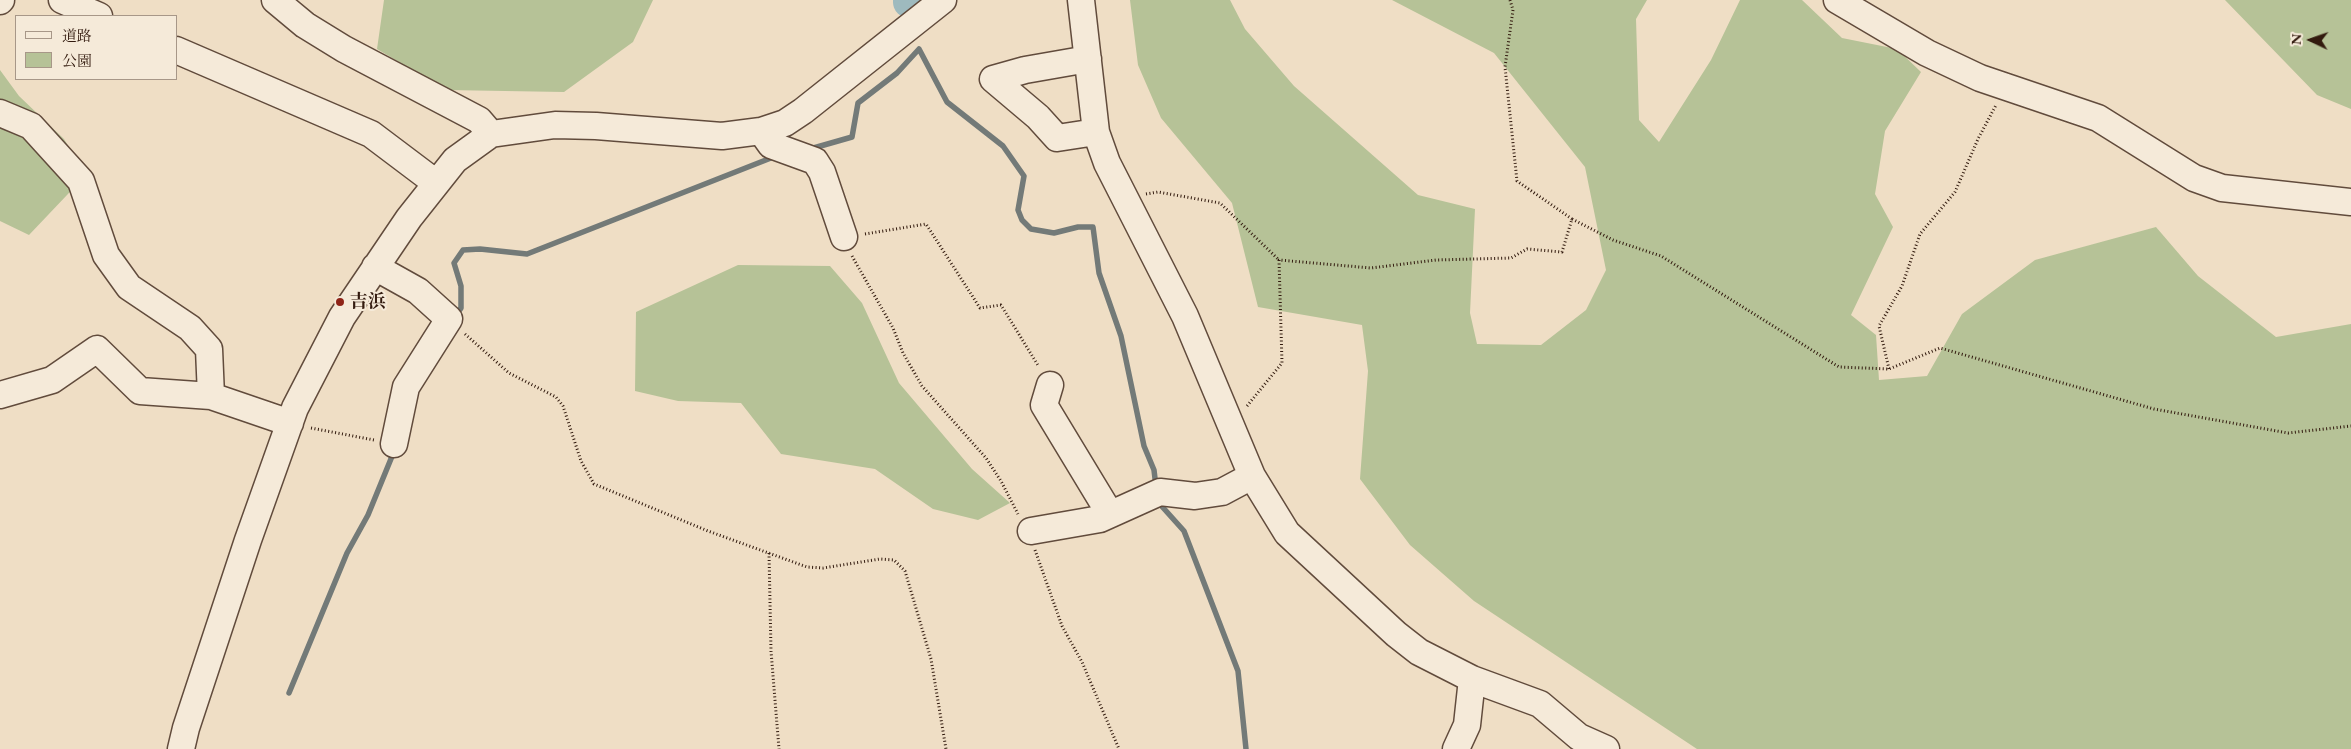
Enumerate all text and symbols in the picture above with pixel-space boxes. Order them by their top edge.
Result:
legend [15,15,178,80]
north arrow [2286,15,2336,65]
text: 道路 [62,26,92,45]
text: N [2287,33,2305,45]
text: 公園 [62,51,92,70]
place label: 吉浜 [350,291,386,313]
marker: 吉浜 [334,296,346,308]

